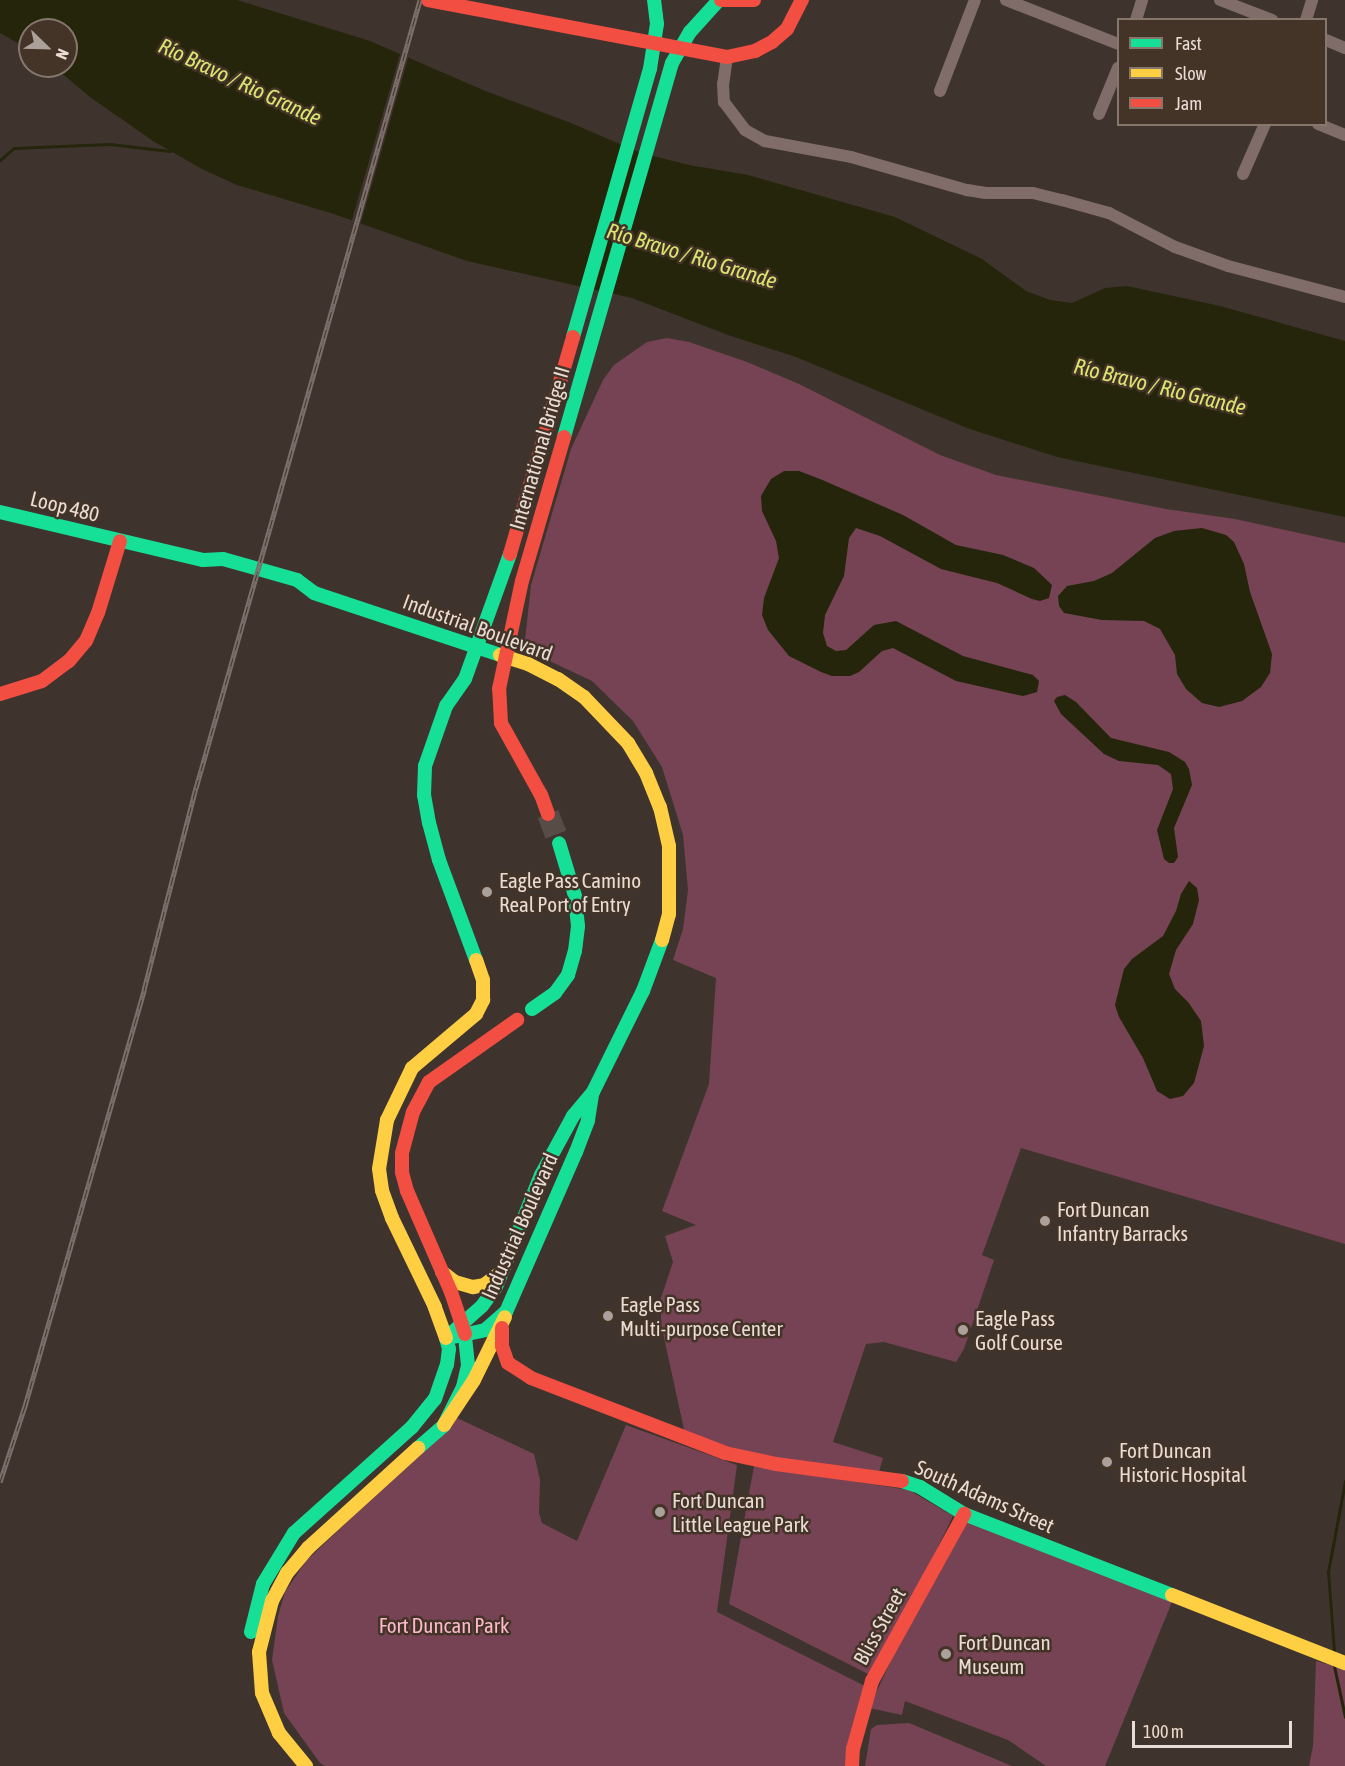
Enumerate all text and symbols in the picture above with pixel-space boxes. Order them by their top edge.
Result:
north arrow [18,18,78,78]
legend [1117,18,1327,126]
water label: Río Bravo / Rio Grande [154,33,326,131]
text: Fast [1175,33,1202,54]
text: N [53,46,73,62]
text: Slow [1175,63,1206,84]
text: Jam [1175,93,1202,114]
water label: Río Bravo / Rio Grande [604,218,780,294]
water label: Río Bravo / Rio Grande [1071,353,1249,421]
street label: International Bridge II [504,363,574,533]
street label: Loop 480 [28,485,102,527]
street label: Industrial Boulevard [400,588,556,666]
place label: Eagle Pass Camino Real Port of Entry [499,867,641,917]
marker: Eagle Pass Camino Real Port of Entry [480,885,494,899]
street label: Industrial Boulevard [475,1149,563,1303]
place label: Fort Duncan Infantry Barracks [1057,1196,1188,1246]
marker: Fort Duncan Infantry Barracks [1038,1214,1052,1228]
place label: Eagle Pass Multi-purpose Center [620,1291,783,1341]
place label: Eagle Pass Golf Course [975,1305,1063,1355]
marker: Eagle Pass Multi-purpose Center [601,1309,615,1323]
marker: Eagle Pass Golf Course [956,1323,970,1337]
place label: Fort Duncan Historic Hospital [1119,1437,1246,1487]
street label: South Adams Street [912,1454,1058,1538]
marker: Fort Duncan Historic Hospital [1100,1455,1114,1469]
place label: Fort Duncan Little League Park [672,1487,809,1537]
marker: Fort Duncan Little League Park [653,1505,667,1519]
street label: Bliss Street [848,1583,910,1669]
park label: Fort Duncan Park [379,1612,509,1638]
place label: Fort Duncan Museum [958,1629,1051,1679]
marker: Fort Duncan Museum [939,1647,953,1661]
scale bar [1135,1709,1296,1747]
text: 100 m [1143,1721,1184,1742]

